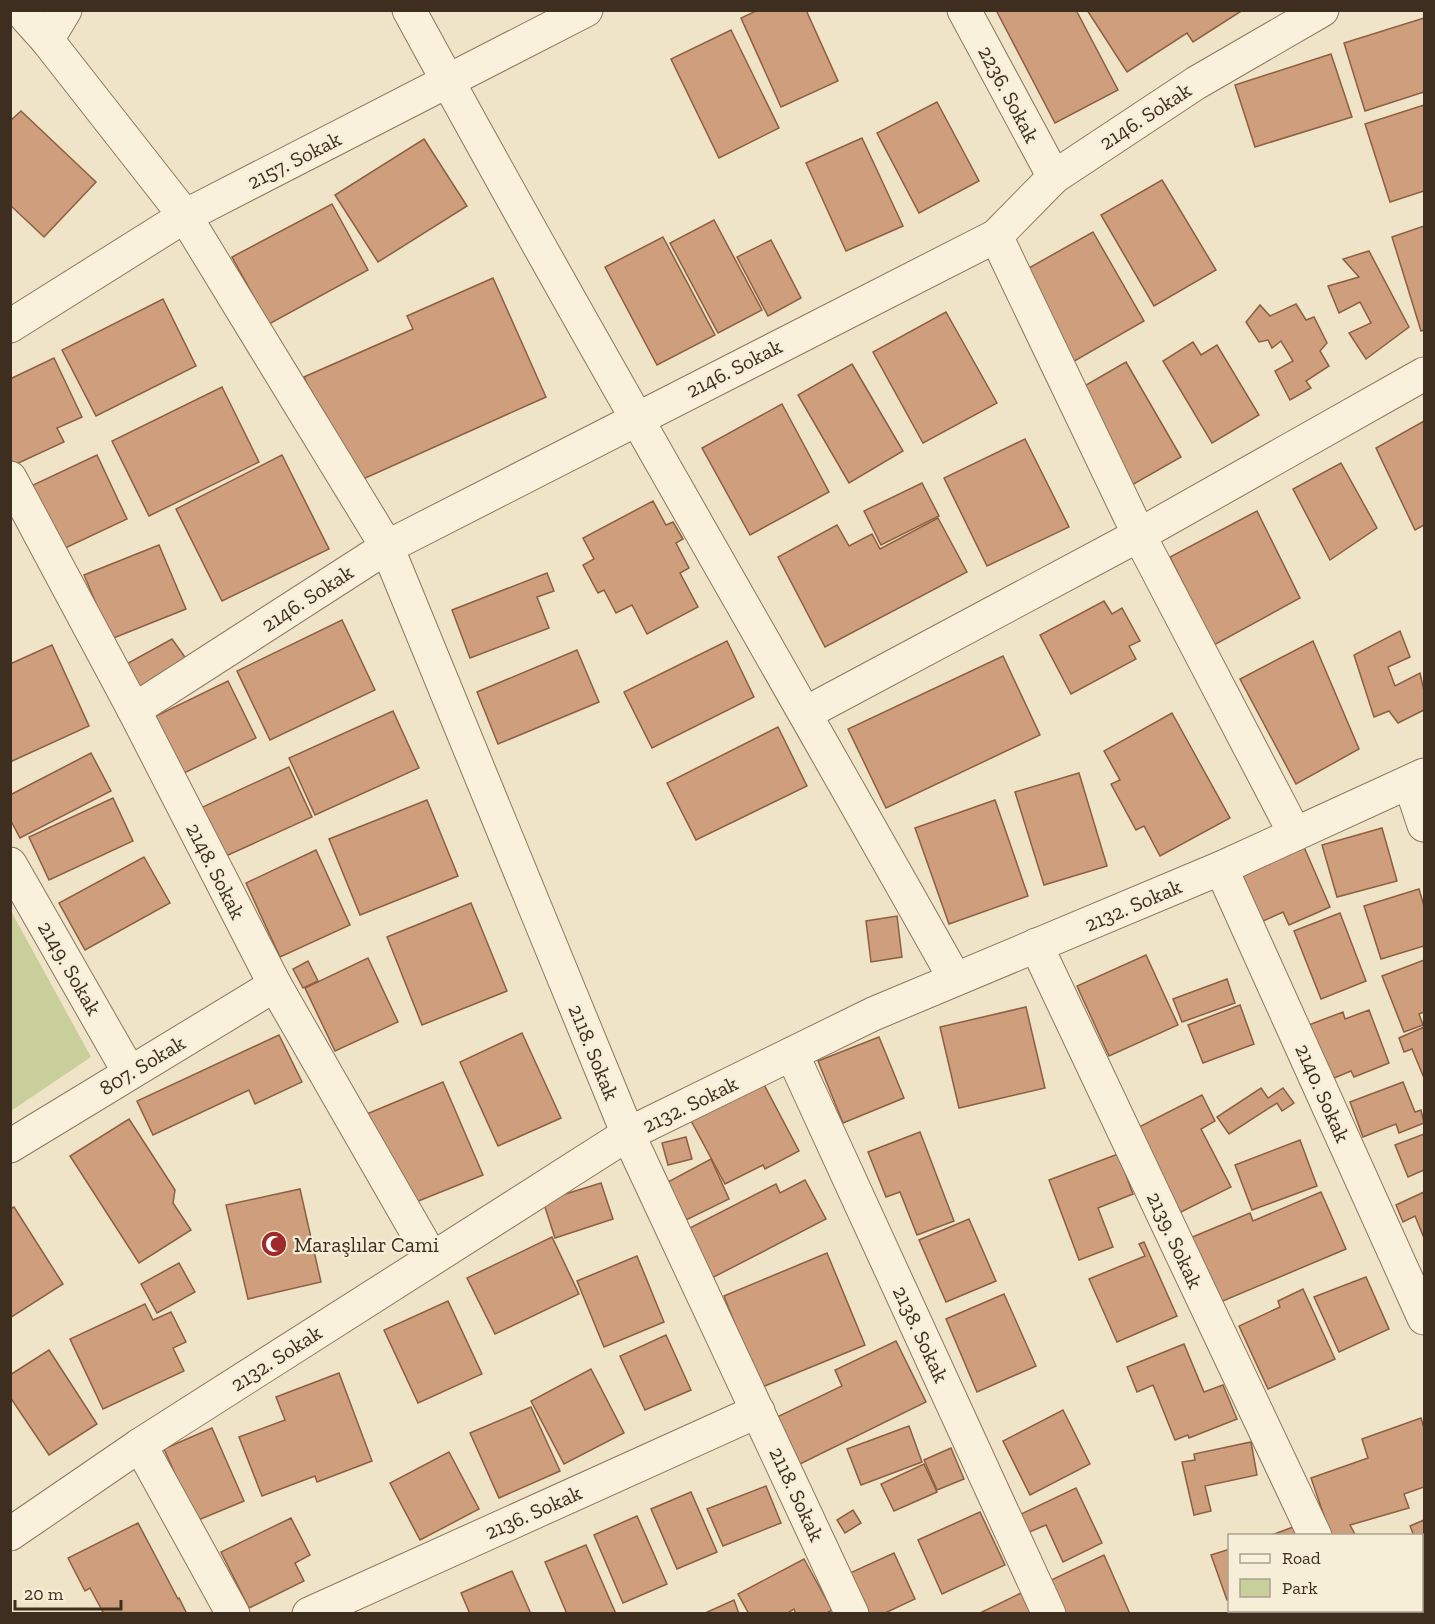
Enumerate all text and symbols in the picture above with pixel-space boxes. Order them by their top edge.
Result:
street label: 2236. Sokak [973,41,1045,147]
street label: 2146. Sokak [1094,77,1196,155]
street label: 2157. Sokak [243,126,345,194]
street label: 2146. Sokak [682,333,786,403]
street label: 2146. Sokak [256,559,358,637]
street label: 2148. Sokak [181,819,251,923]
street label: 2132. Sokak [1081,873,1185,937]
street label: 2149. Sokak [33,916,107,1020]
street label: 2118. Sokak [563,1000,625,1104]
street label: 807. Sokak [95,1030,189,1100]
street label: 2140. Sokak [1290,1040,1356,1146]
street label: 2132. Sokak [638,1070,742,1138]
street label: 2139. Sokak [1142,1188,1208,1292]
mosque icon: Maraşlılar Cami [259,1229,289,1259]
place label: Maraşlılar Cami [294,1232,439,1257]
street label: 2138. Sokak [888,1282,954,1386]
street label: 2132. Sokak [226,1319,326,1397]
street label: 2118. Sokak [764,1443,830,1545]
street label: 2136. Sokak [481,1480,585,1544]
legend [1228,1534,1423,1612]
text: Road [1282,1547,1321,1569]
scale bar [15,1573,122,1611]
text: Park [1282,1577,1318,1599]
text: 20 m [24,1583,64,1605]

